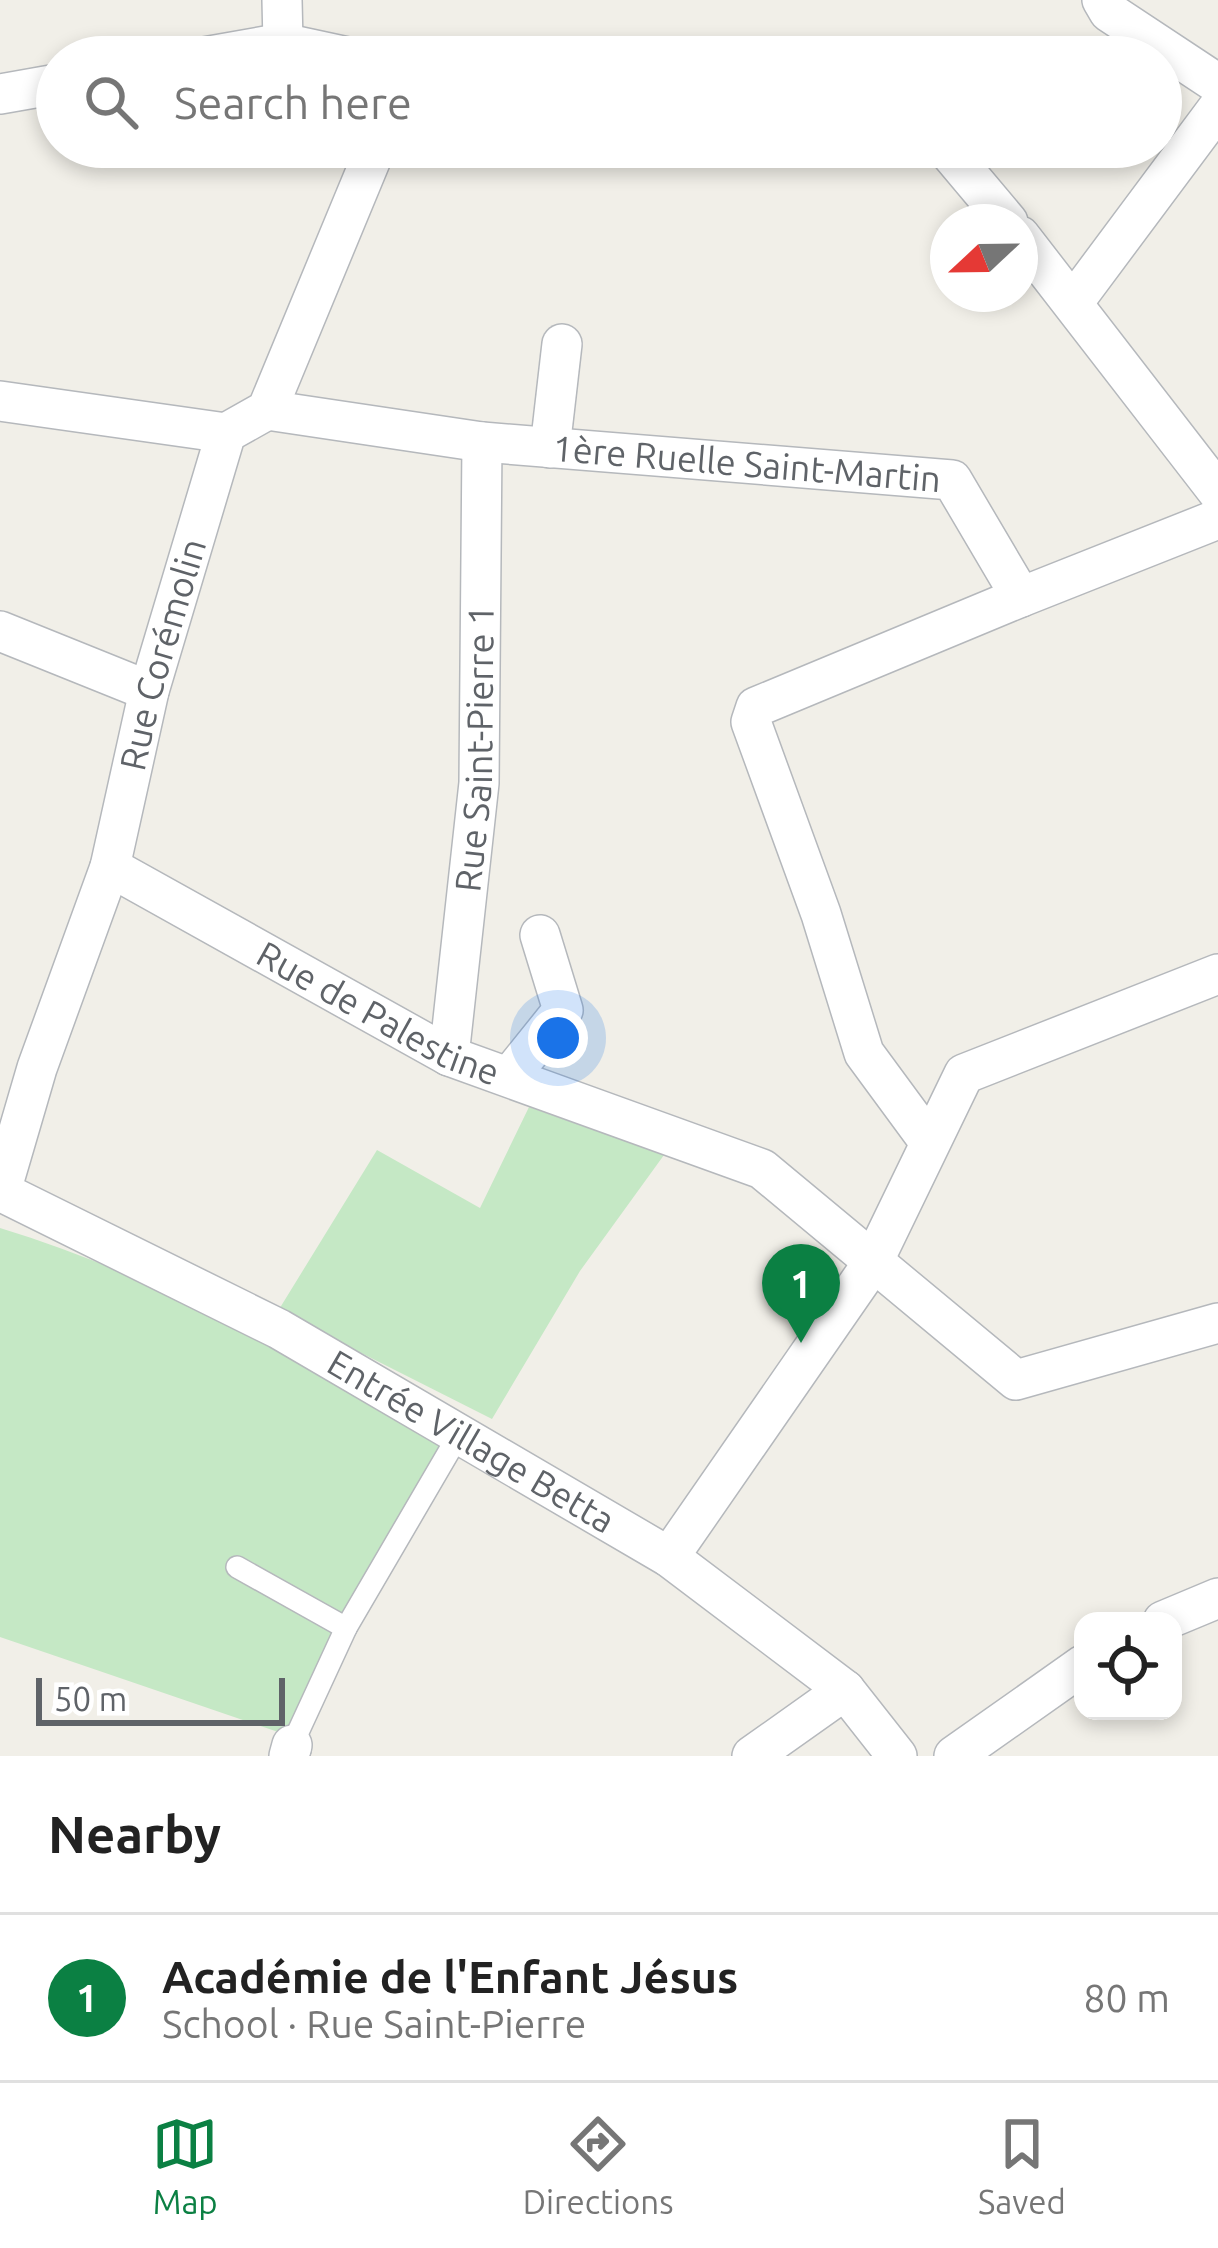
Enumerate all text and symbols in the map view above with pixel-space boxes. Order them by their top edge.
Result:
search box [36,36,1182,168]
icon: search [78,69,144,135]
text: Search here [174,77,412,128]
north arrow [930,204,1038,312]
street label: 1ère Ruelle Saint-Martin [551,427,942,499]
street label: Rue Corémolin [111,534,213,774]
street label: Rue Saint-Pierre 1 [446,605,501,894]
street label: Rue de Palestine [250,932,505,1092]
your location [528,1008,588,1068]
pin: 1 [762,1244,840,1343]
street label: Entrée Village Betta [321,1341,622,1541]
map controls [1074,1612,1182,1720]
button: locate [1074,1612,1182,1720]
scale bar [36,1672,285,1725]
text: 50 m [54,1680,127,1717]
text: Nearby [48,1805,221,1863]
text: Académie de l'Enfant Jésus [162,1951,738,2002]
text: 1 [76,1976,98,2019]
text: 80 m [1083,1976,1170,2019]
text: School · Rue Saint-Pierre [162,2002,586,2045]
tab: Map [152,2111,218,2220]
tab: Directions [523,2111,673,2220]
tab: Saved [978,2111,1066,2220]

